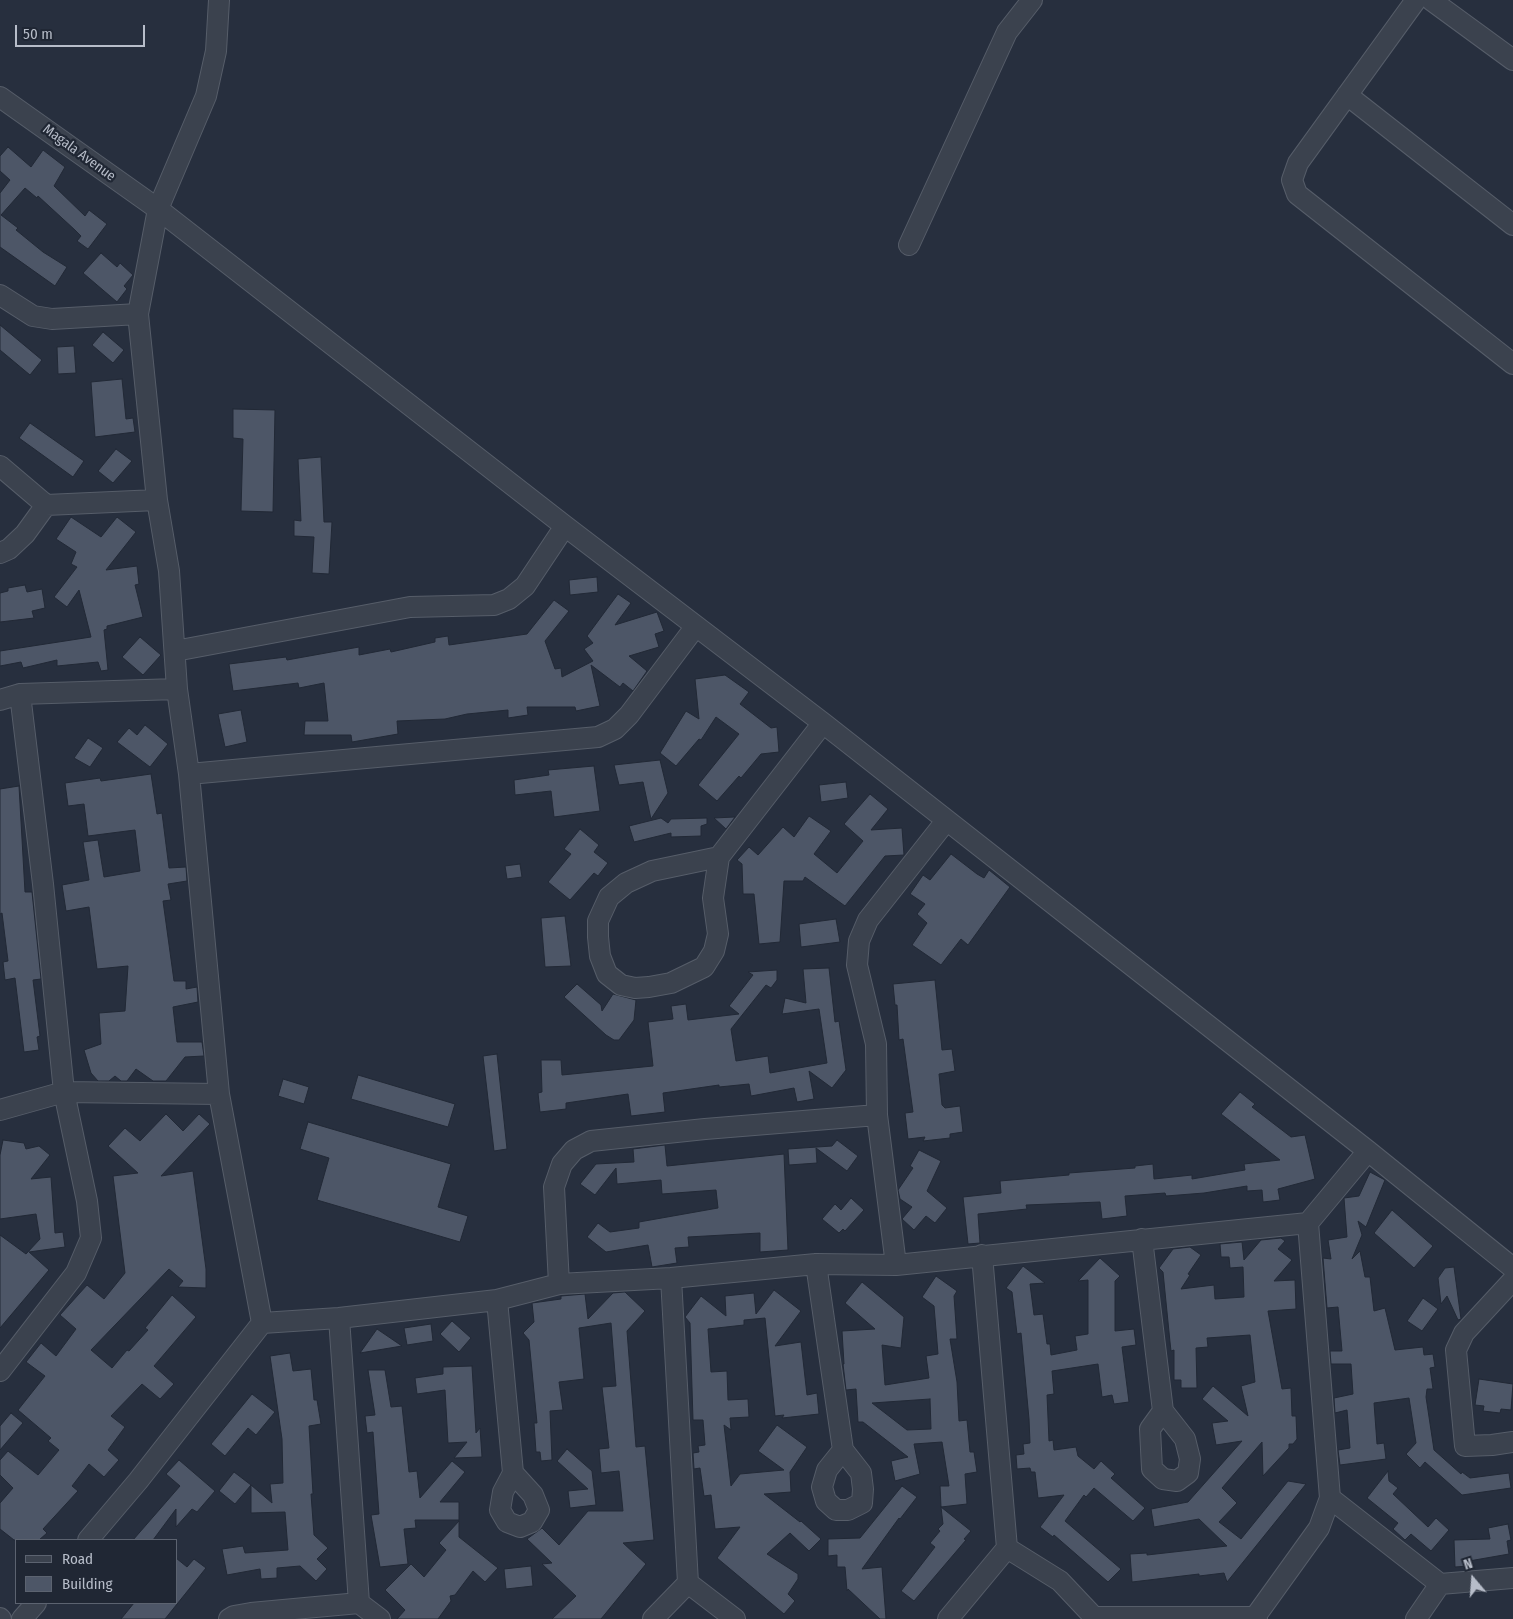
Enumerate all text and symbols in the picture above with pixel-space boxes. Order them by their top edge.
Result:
scale bar [18,15,148,47]
text: 50 m [23,25,53,43]
street label: Magala Avenue [39,121,119,185]
legend [15,1539,178,1604]
text: Road [62,1550,93,1568]
north arrow [1448,1554,1498,1604]
text: N [1462,1555,1475,1574]
text: Building [62,1575,113,1593]

